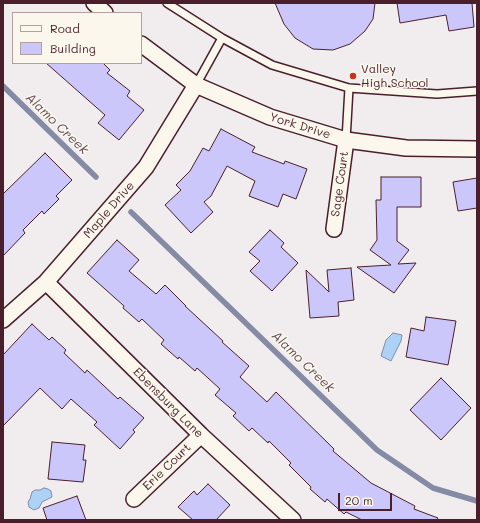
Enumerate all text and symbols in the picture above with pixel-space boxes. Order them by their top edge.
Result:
legend [12,12,142,64]
text: Road [50,20,80,36]
text: Building [50,40,96,56]
place label: Valley High School [361,62,429,90]
marker: Valley High School [348,71,358,81]
water label: Alamo Creek [22,90,92,158]
street label: York Drive [268,110,332,142]
street label: Sage Court [328,150,352,218]
street label: Maple Drive [80,179,138,241]
water label: Alamo Creek [268,328,338,396]
street label: Ebensburg Lane [130,365,206,441]
street label: Erie Court [140,440,194,494]
scale bar [340,485,394,511]
text: 20 m [345,492,373,508]

